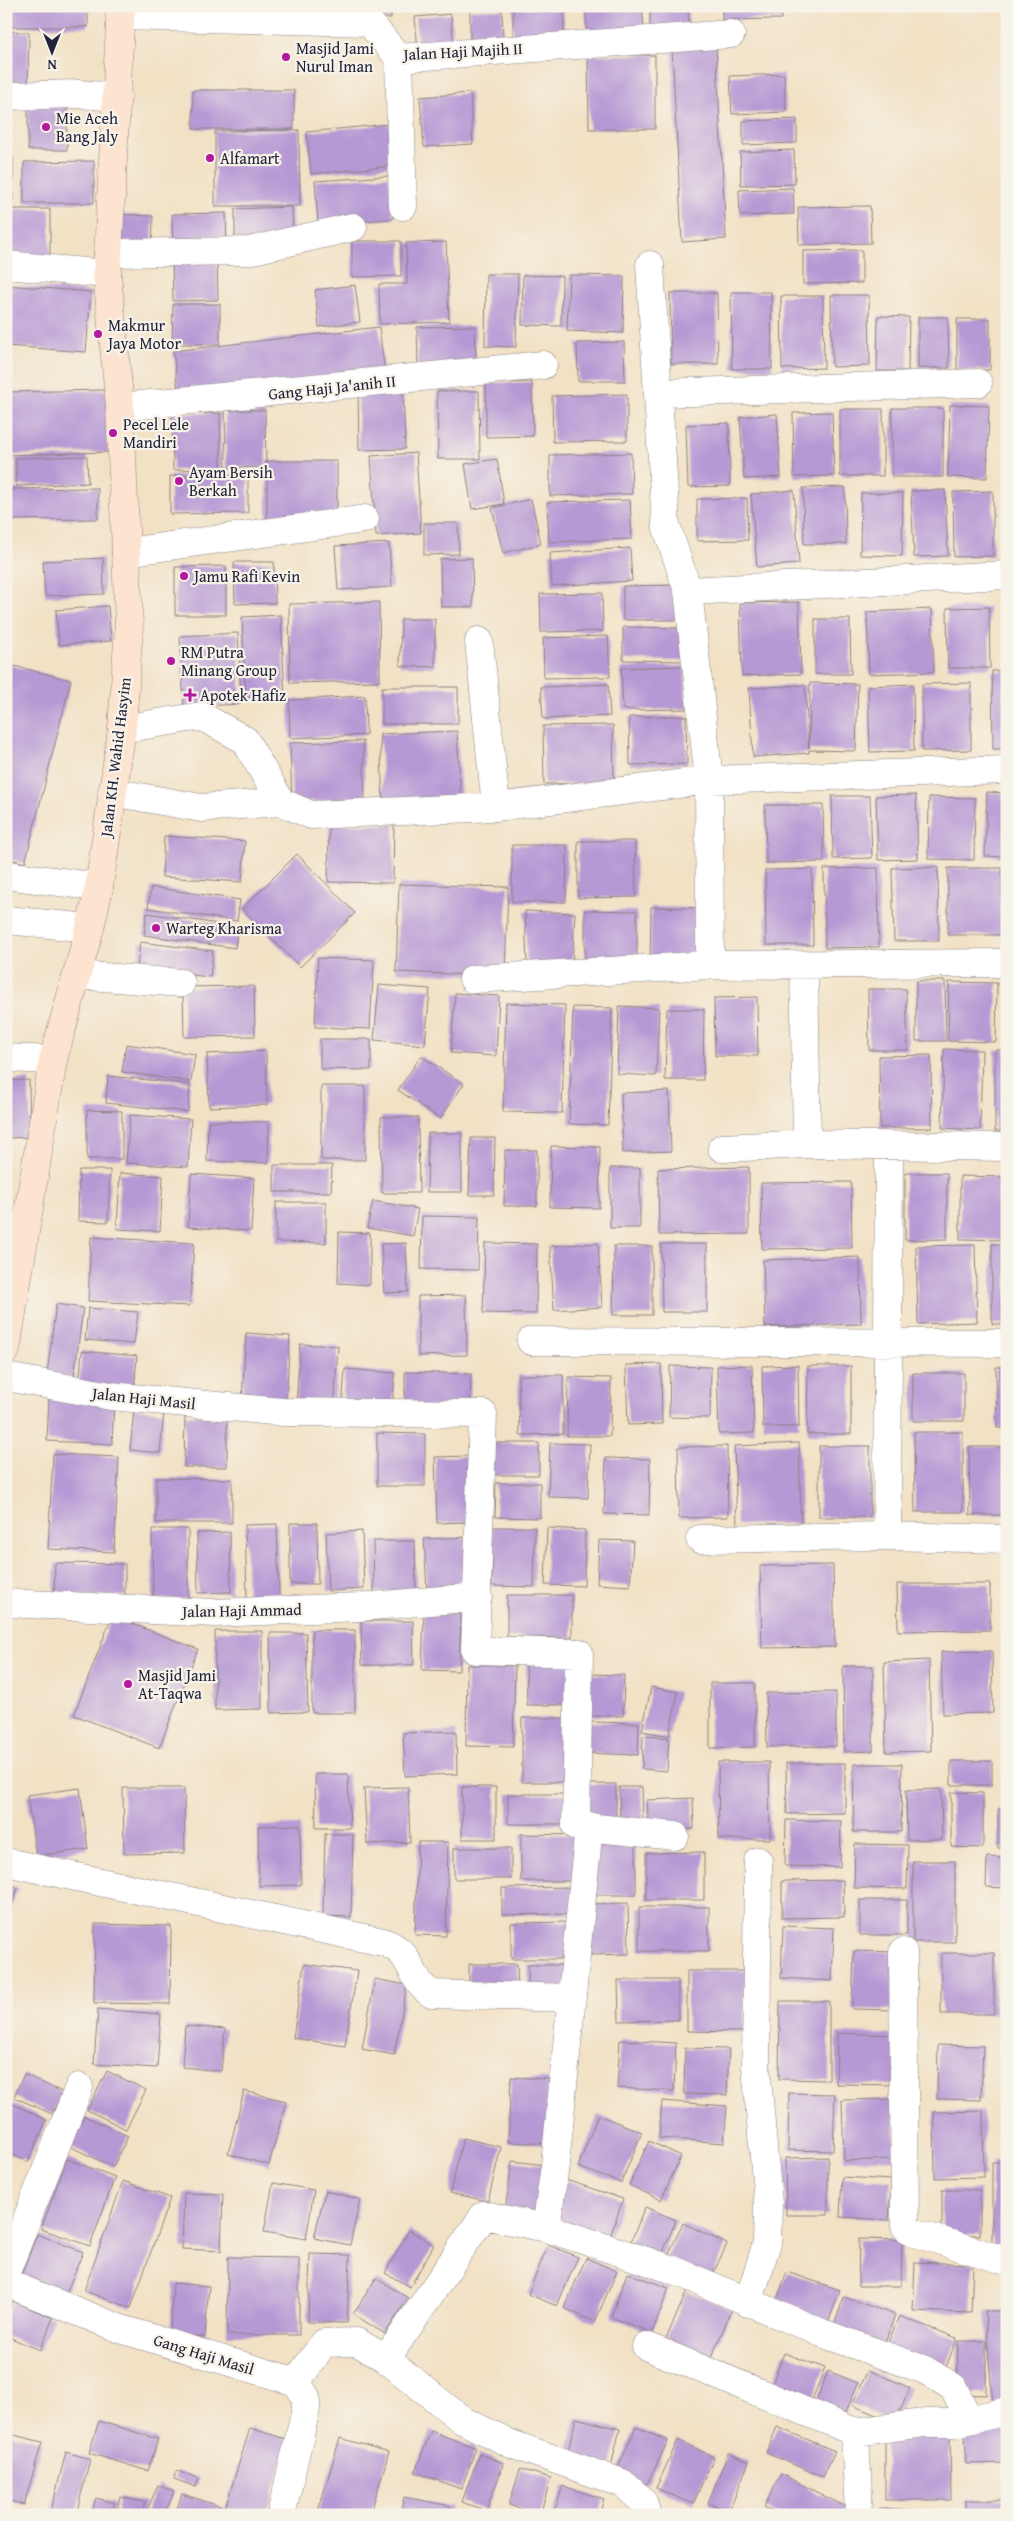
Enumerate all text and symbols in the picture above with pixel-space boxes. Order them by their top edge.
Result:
north arrow [28,28,78,78]
place label: Masjid Jami Nurul Iman [296,36,375,78]
street label: Jalan Haji Majih II [401,36,523,66]
marker: Masjid Jami Nurul Iman [280,51,292,63]
text: N [47,55,57,75]
place label: Mie Aceh Bang Jaly [56,106,118,148]
marker: Mie Aceh Bang Jaly [40,121,52,133]
place label: Alfamart [220,146,280,170]
marker: Alfamart [204,152,216,164]
place label: Makmur Jaya Motor [106,313,182,355]
marker: Makmur Jaya Motor [92,328,104,340]
street label: Gang Haji Ja'anih II [267,368,397,406]
place label: Pecel Lele Mandiri [123,412,189,454]
marker: Pecel Lele Mandiri [107,427,119,439]
place label: Ayam Bersih Berkah [189,460,273,502]
marker: Ayam Bersih Berkah [173,475,185,487]
place label: Jamu Rafi Kevin [192,564,300,588]
marker: Jamu Rafi Kevin [178,570,190,582]
place label: RM Putra Minang Group [181,640,277,682]
marker: RM Putra Minang Group [165,655,177,667]
street label: Jalan KH. Wahid Hasyim [93,676,137,840]
place label: Apotek Hafiz [200,683,286,707]
marker: Apotek Hafiz [184,689,196,701]
place label: Warteg Kharisma [166,916,282,940]
marker: Warteg Kharisma [150,922,162,934]
street label: Jalan Haji Masil [89,1380,197,1415]
street label: Jalan Haji Ammad [180,1597,302,1623]
place label: Masjid Jami At-Taqwa [138,1663,217,1705]
marker: Masjid Jami At-Taqwa [122,1678,134,1690]
street label: Gang Haji Masil [151,2327,258,2381]

